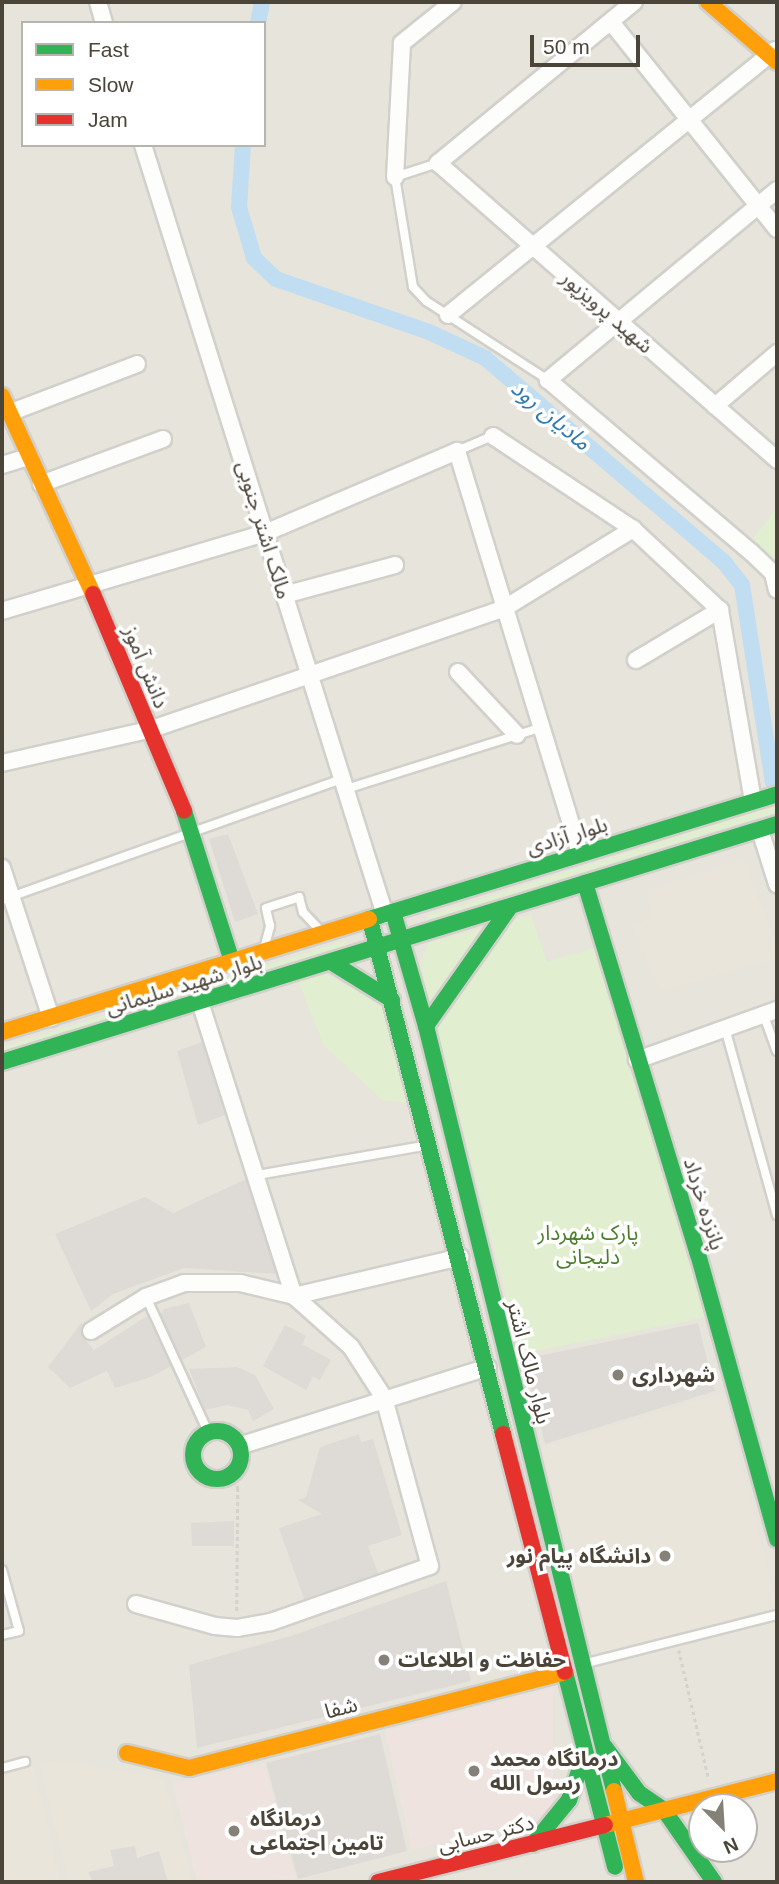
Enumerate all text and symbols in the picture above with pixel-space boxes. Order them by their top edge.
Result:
legend [21,21,266,147]
scale bar [534,21,644,65]
text: 50 m [543,35,590,58]
text: Fast [88,38,129,61]
text: Slow [88,73,134,96]
text: Jam [88,108,128,131]
street label: شهید پرویزپور [556,265,658,359]
water label: مادیان رود [506,374,596,456]
street label: مالک اشتر جنوبی [231,458,297,602]
street label: دانش آموز [118,622,174,712]
street label: بلوار آزادی [523,812,611,860]
street label: بلوار شهید سلیمانی [103,949,265,1021]
street label: پانزده خرداد [678,1155,730,1253]
park label: پارک شهردار دلیجانی [537,1220,639,1270]
street label: بلوار مالک اشتر [501,1297,557,1427]
place label: شهرداری [632,1362,715,1388]
marker: شهرداری [610,1367,626,1383]
place label: دانشگاه پیام نور [507,1543,651,1569]
marker: دانشگاه پیام نور [657,1548,673,1564]
place label: حفاظت و اطلاعات [398,1647,566,1673]
marker: حفاظت و اطلاعات [376,1652,392,1668]
street label: شفا [322,1692,360,1724]
place label: درمانگاه محمد رسول الله [490,1746,618,1796]
marker: درمانگاه محمد رسول الله [464,1761,484,1781]
north arrow [688,1793,758,1863]
place label: درمانگاه تامین اجتماعی [250,1806,384,1856]
street label: دکتر حسابی [435,1810,537,1858]
marker: درمانگاه تامین اجتماعی [224,1821,244,1841]
text: N [720,1833,741,1858]

